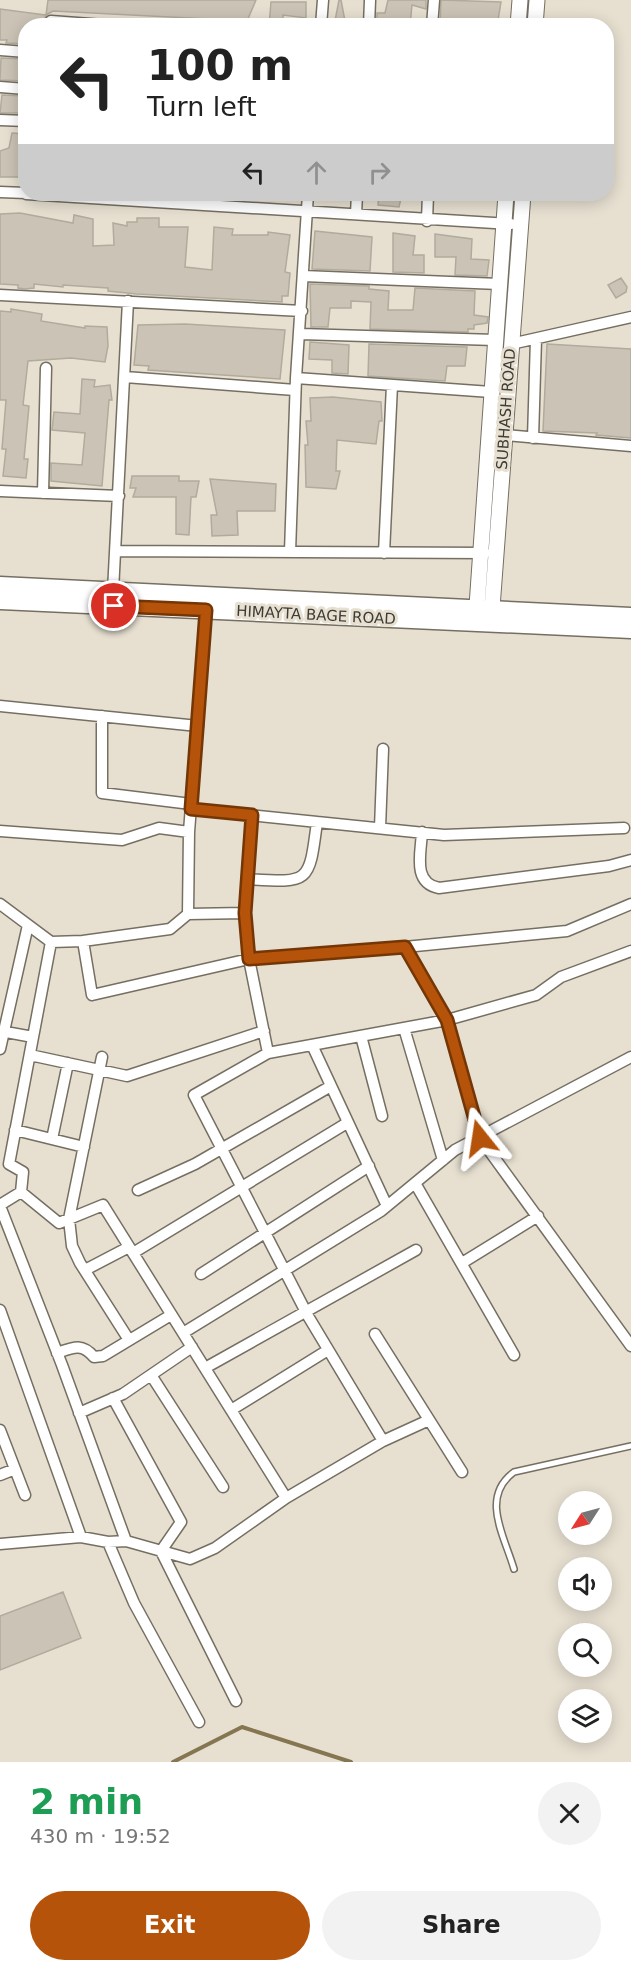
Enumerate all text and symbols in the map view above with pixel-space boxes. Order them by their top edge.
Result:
text: 100 m [147,41,293,90]
icon: left [48,42,126,120]
text: Turn left [147,91,257,122]
icon: left [237,156,270,189]
icon: ahead [300,156,333,189]
icon: right [363,156,396,189]
street label: SUBHASH ROAD [493,348,519,470]
pin [88,580,139,631]
icon: arrive [97,589,130,622]
street label: HIMAYTA BAGE ROAD [236,602,396,628]
position arrow [448,1106,512,1170]
north arrow [558,1491,612,1545]
map controls [558,1491,612,1743]
button: sound [558,1557,612,1611]
button: search [558,1623,612,1677]
button: layers [558,1689,612,1743]
text: 2 min [30,1781,143,1822]
button: close [538,1782,601,1845]
text: 430 m · 19:52 [30,1824,171,1848]
button: Exit [30,1891,310,1960]
button: Share [322,1891,601,1960]

